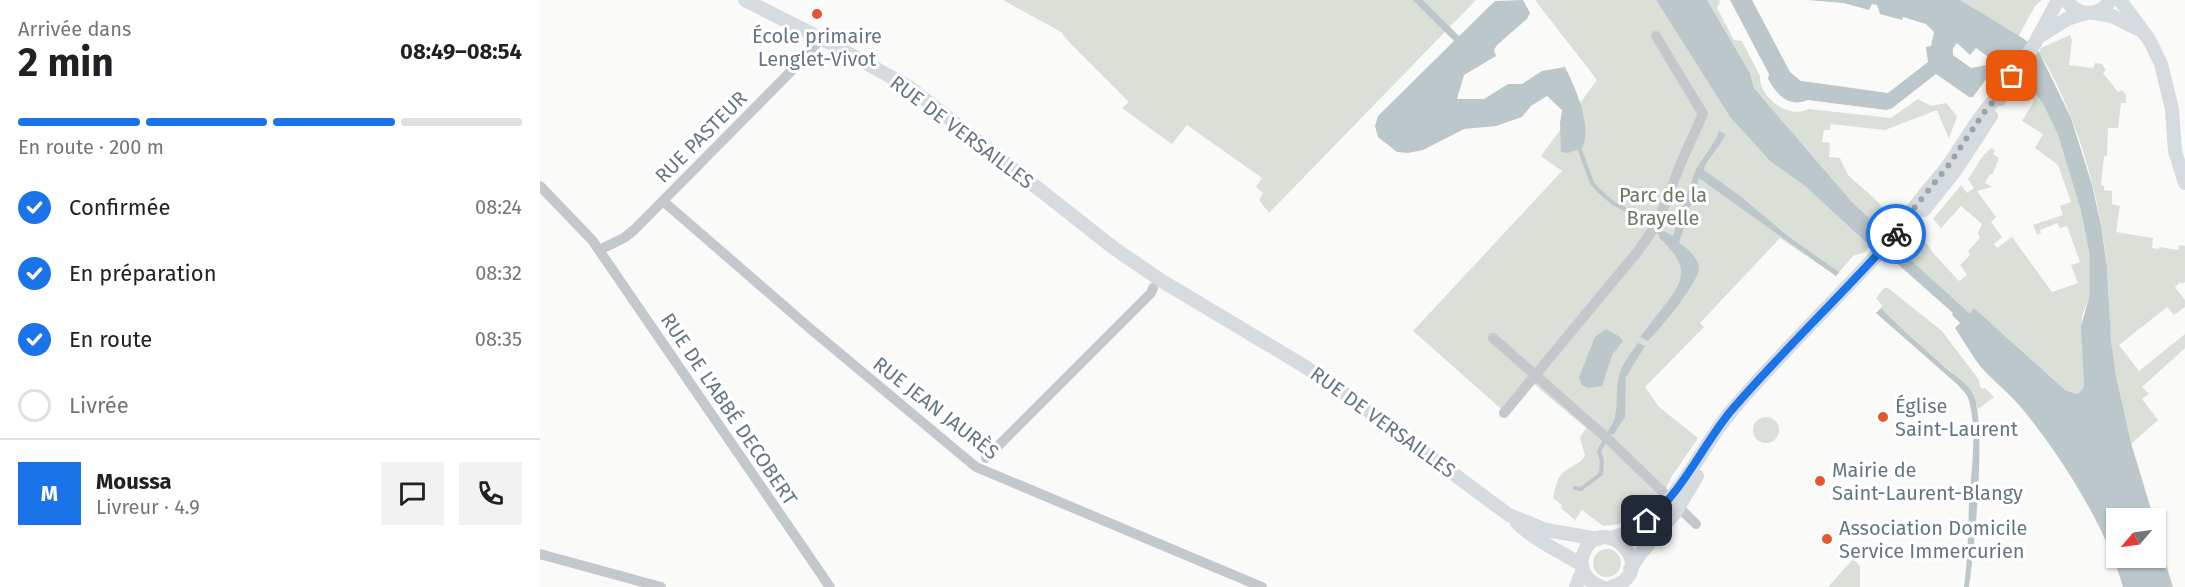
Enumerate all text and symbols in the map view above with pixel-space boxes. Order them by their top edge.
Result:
marker: École primaire Lenglet-Vivot [810,7,824,21]
text: Arrivée dans [18,17,131,41]
place label: École primaire Lenglet-Vivot [752,24,882,71]
text: 08:49–08:54 [400,38,522,65]
text: 2 min [18,40,114,86]
pin [1986,50,2037,101]
icon: bag [1995,59,2028,92]
street label: RUE DE VERSAILLES [886,70,1039,194]
street label: RUE PASTEUR [650,86,752,188]
text: En route · 200 m [18,135,164,159]
park label: Parc de la Brayelle [1619,183,1707,230]
icon: check [18,191,51,224]
text: Confirmée [69,194,171,221]
text: 08:24 [475,195,522,219]
courier [1866,204,1926,264]
icon: bike [1880,218,1913,251]
icon: check [18,257,51,290]
text: En préparation [69,260,217,287]
text: 08:32 [475,261,522,285]
street label: RUE DE L'ABBÉ DECOBERT [656,308,803,510]
icon: check [18,323,51,356]
text: En route [69,326,152,353]
text: 08:35 [475,327,522,351]
street label: RUE JEAN JAURÈS [869,352,1004,464]
street label: RUE DE VERSAILLES [1306,361,1460,483]
text: Livrée [69,392,129,419]
place label: Église Saint-Laurent [1895,394,2019,441]
marker: Église Saint-Laurent [1876,410,1890,424]
place label: Mairie de Saint-Laurent-Blangy [1832,458,2023,505]
button: chat [381,462,444,525]
button: phone [459,462,522,525]
text: Moussa [96,468,172,495]
marker: Mairie de Saint-Laurent-Blangy [1813,474,1827,488]
text: M [41,480,58,507]
text: Livreur · 4.9 [96,495,200,519]
pin [1621,495,1672,546]
icon: home [1630,504,1663,537]
north arrow [2106,508,2166,568]
map controls [2106,508,2166,568]
place label: Association Domicile Service Immercurien [1839,516,2027,563]
marker: Association Domicile Service Immercurien [1820,532,1834,546]

